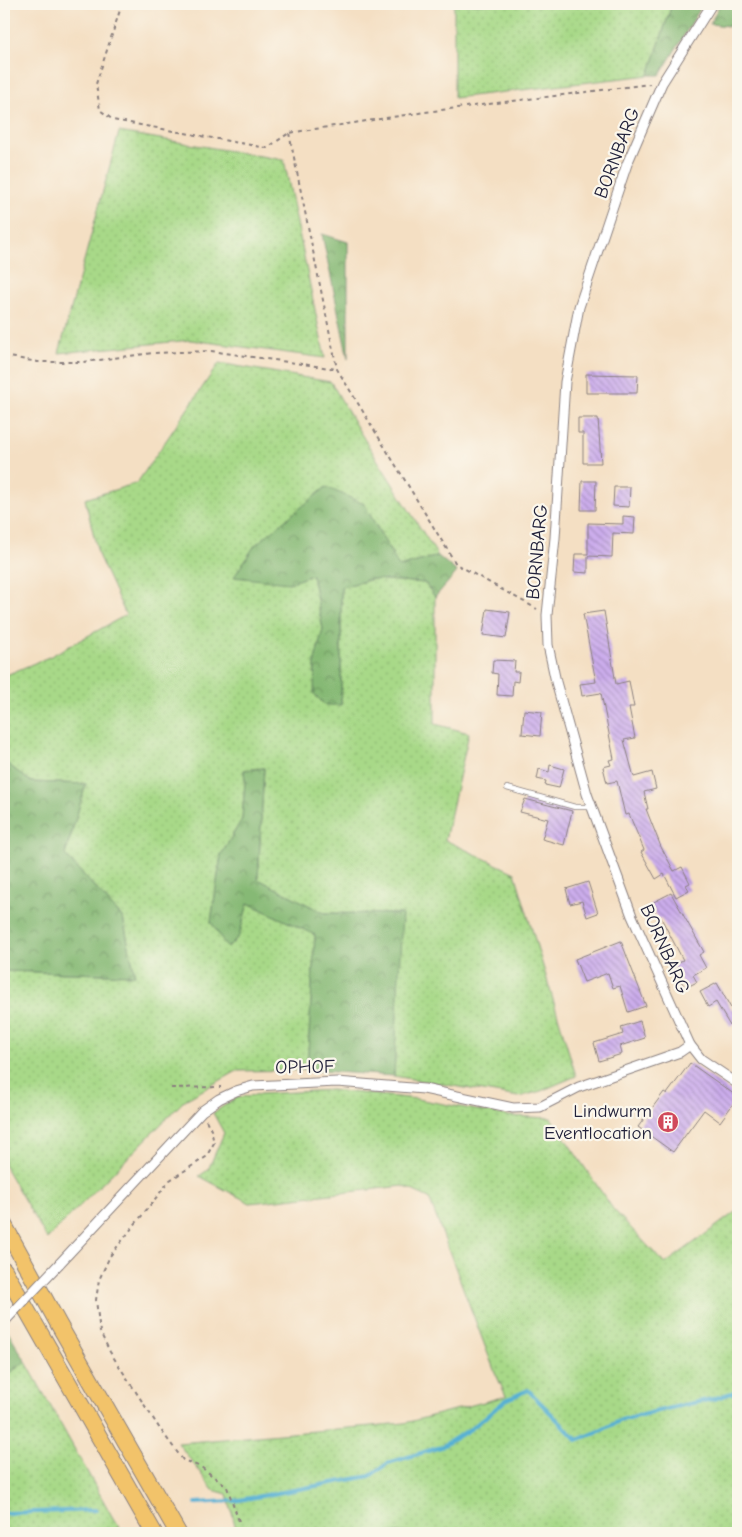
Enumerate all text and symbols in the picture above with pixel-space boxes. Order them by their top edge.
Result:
street label: BORNBARG [590,104,644,202]
street label: BORNBARG [522,503,552,601]
street label: BORNBARG [636,901,694,997]
street label: OPHOF [275,1055,335,1079]
place label: Lindwurm Eventlocation [544,1100,652,1144]
building icon: Lindwurm Eventlocation [656,1110,680,1134]

